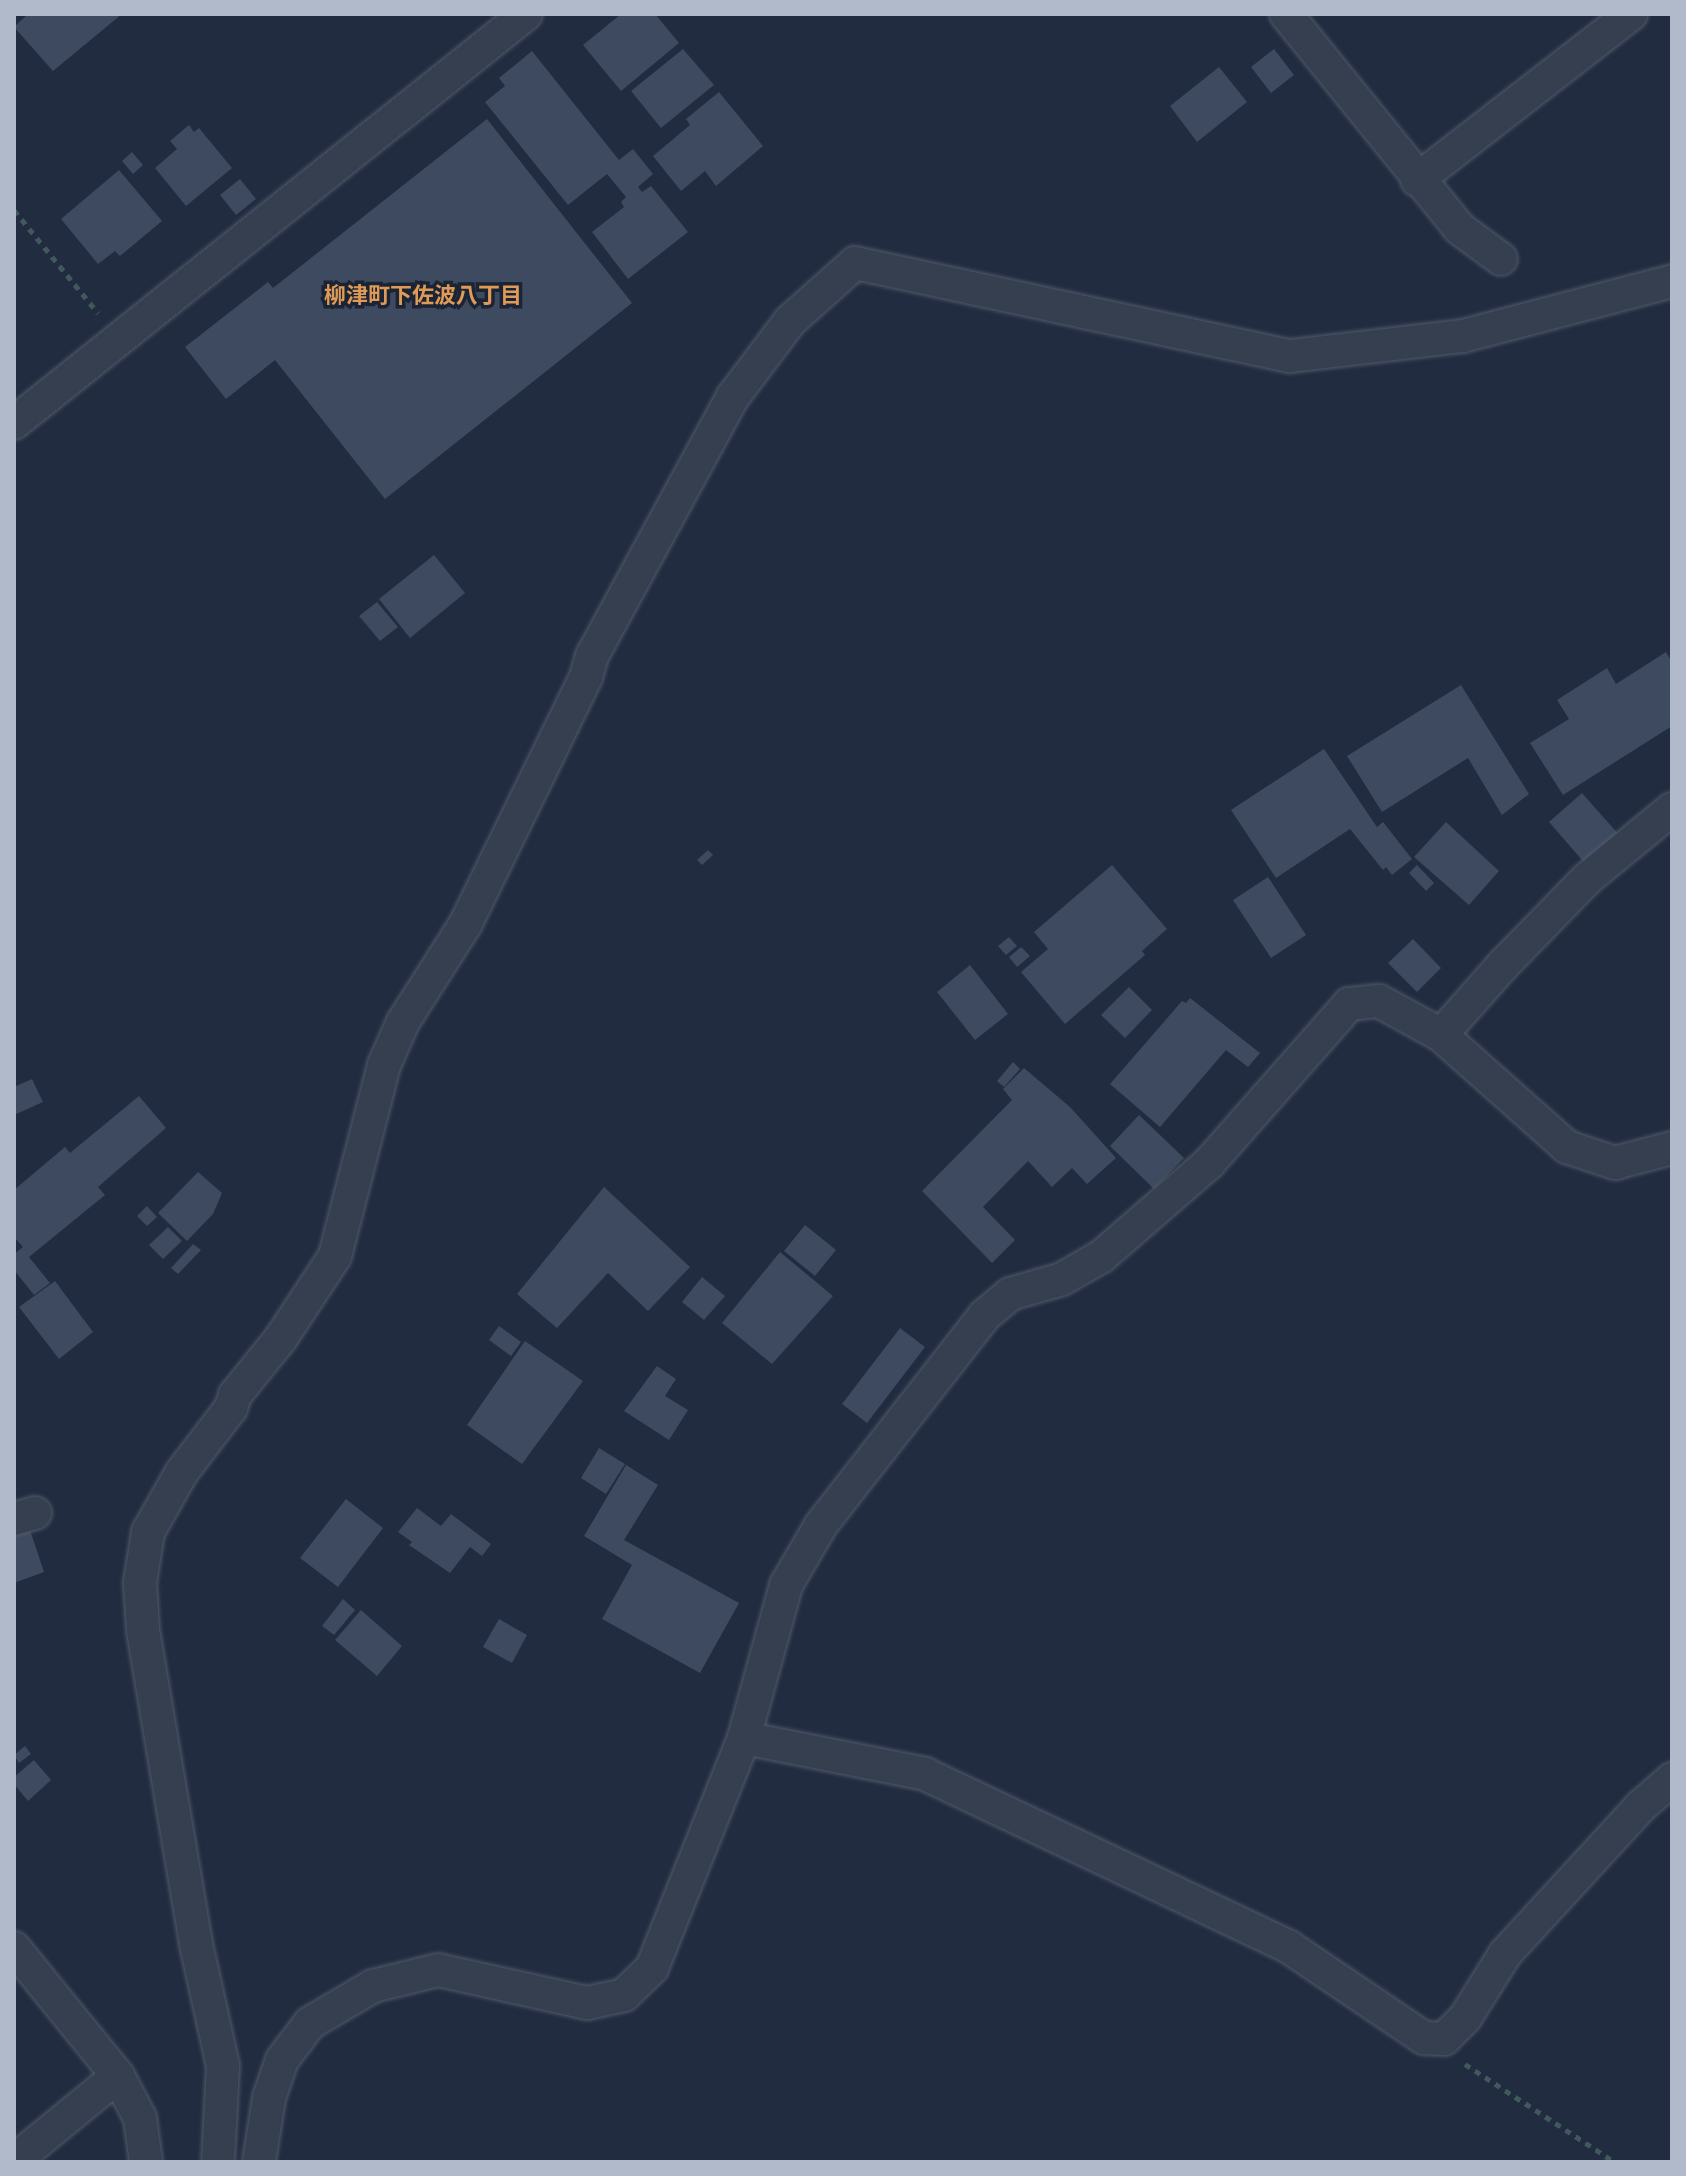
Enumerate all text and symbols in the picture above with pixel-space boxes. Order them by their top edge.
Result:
district label: 柳津町下佐波八丁目 [324,282,522,308]

